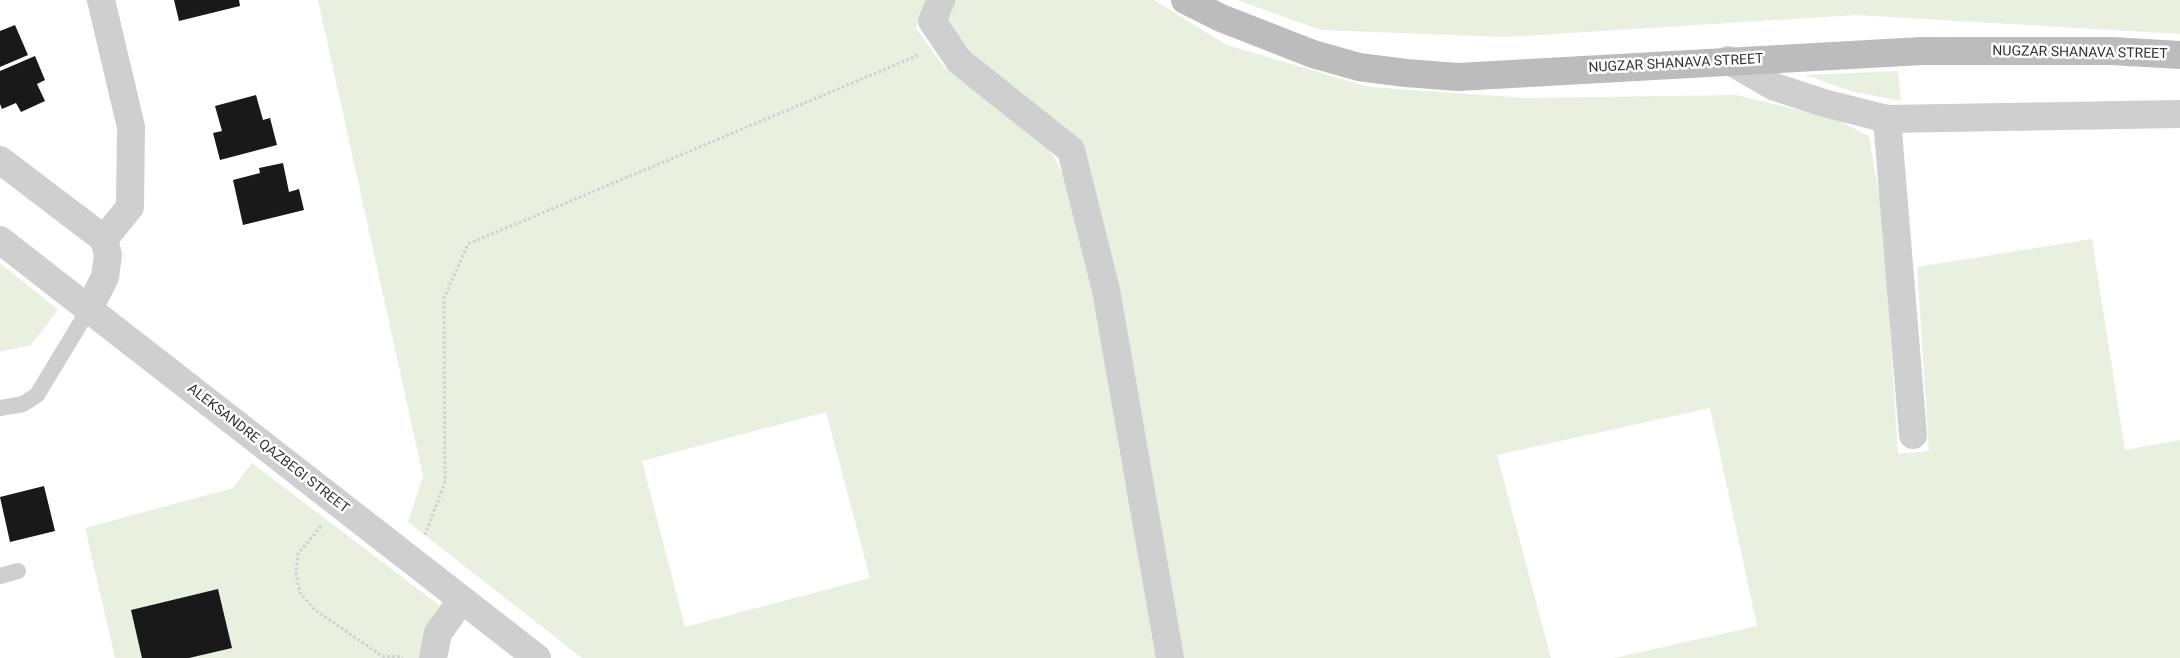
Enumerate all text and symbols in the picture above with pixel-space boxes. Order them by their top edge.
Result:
street label: NUGZAR SHANAVA STREET [1992,43,2168,63]
street label: NUGZAR SHANAVA STREET [1588,51,1764,77]
street label: ALEKSANDRE QAZBEGI STREET [184,381,352,517]

